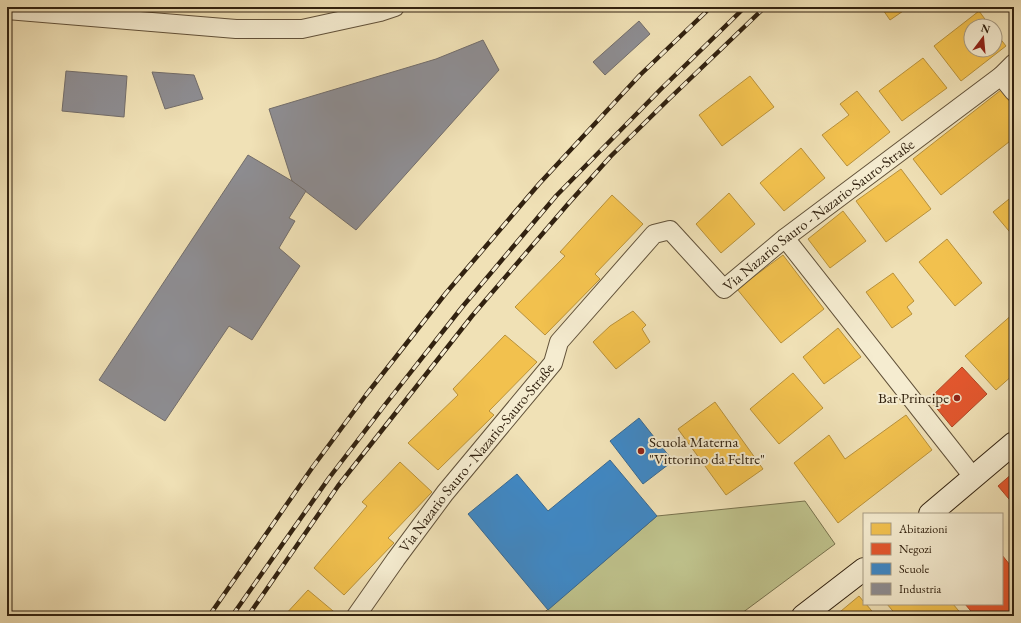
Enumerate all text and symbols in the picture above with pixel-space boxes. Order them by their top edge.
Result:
north arrow [963,18,1003,58]
text: N [980,20,992,36]
street label: Via Nazario Sauro - Nazario-Sauro-Straße [719,134,918,295]
street label: Via Nazario Sauro - Nazario-Sauro-Straße [394,359,558,556]
place label: Bar Principe [878,388,949,407]
marker: Bar Principe [952,393,962,403]
place label: Scuola Materna "Vittorino da Feltre" [649,432,765,468]
marker: Scuola Materna "Vittorino da Feltre" [636,446,646,456]
legend [863,513,1003,605]
text: Abitazioni [898,521,947,537]
text: Negozi [899,541,932,557]
text: Scuole [899,561,929,577]
text: Industria [899,581,941,597]

